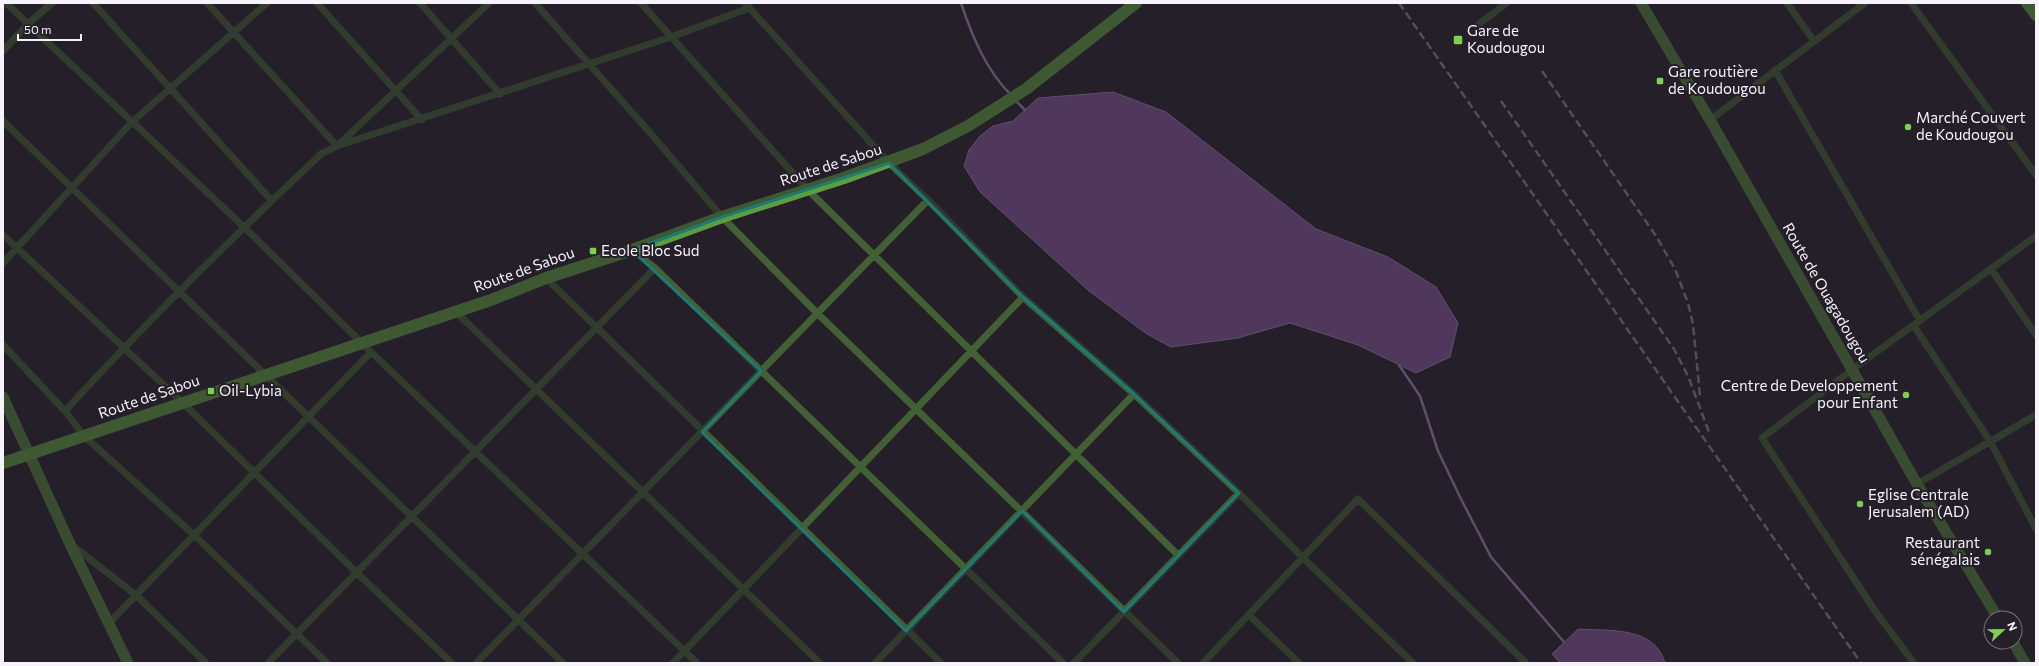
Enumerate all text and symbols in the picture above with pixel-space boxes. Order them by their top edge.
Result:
scale bar [18,16,81,42]
place label: Gare de Koudougou [1467,21,1545,56]
text: 50 m [24,22,52,36]
marker: Gare de Koudougou [1452,34,1464,46]
place label: Gare routière de Koudougou [1668,62,1766,97]
marker: Gare routière de Koudougou [1655,76,1665,86]
place label: Marché Couvert de Koudougou [1916,108,2026,143]
marker: Marché Couvert de Koudougou [1903,122,1913,132]
street label: Route de Sabou [777,139,884,189]
street label: Route de Ouagadougou [1779,219,1874,366]
place label: Ecole Bloc Sud [601,241,699,259]
street label: Route de Sabou [471,242,577,296]
marker: Ecole Bloc Sud [588,246,598,256]
street label: Route de Sabou [96,370,202,422]
place label: Centre de Developpement pour Enfant [1721,376,1898,411]
place label: Oil-Lybia [219,381,282,399]
marker: Oil-Lybia [206,386,216,396]
marker: Centre de Developpement pour Enfant [1901,390,1911,400]
place label: Eglise Centrale Jerusalem (AD) [1868,485,1969,520]
marker: Eglise Centrale Jerusalem (AD) [1855,499,1865,509]
place label: Restaurant sénégalais [1905,533,1980,568]
marker: Restaurant sénégalais [1983,547,1993,557]
north arrow [1983,610,2023,650]
text: N [2005,620,2020,632]

